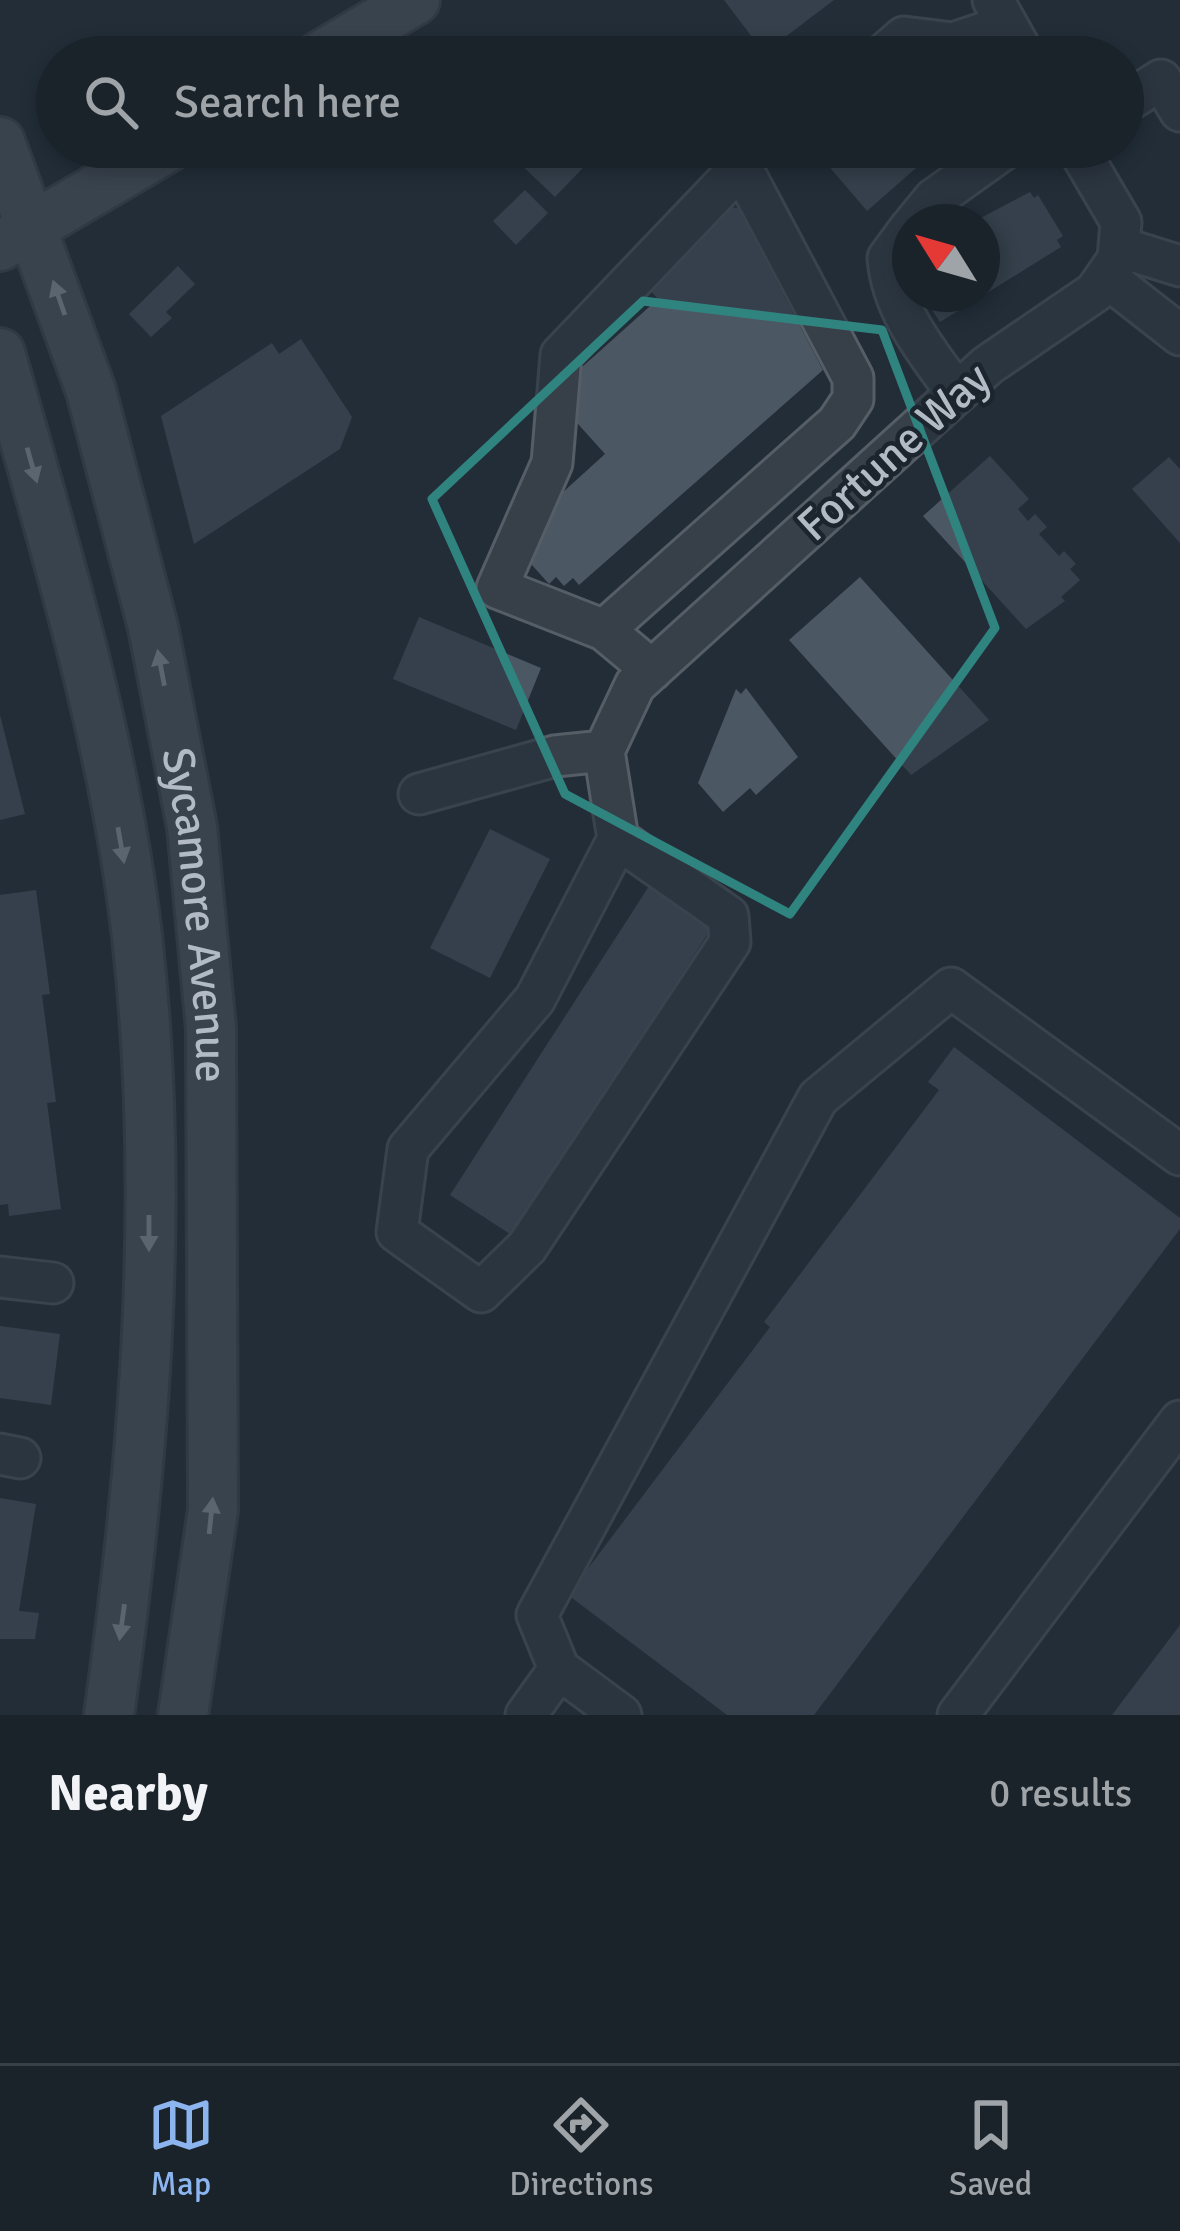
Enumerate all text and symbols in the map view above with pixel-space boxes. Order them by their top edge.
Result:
search box [36,36,1144,168]
icon: search [78,69,144,135]
text: Search here [174,75,401,130]
north arrow [892,204,1000,312]
one-way arrow [49,279,68,316]
street label: Fortune Way [786,351,1002,553]
one-way arrow [23,447,42,484]
one-way arrow [151,649,170,687]
street label: Sycamore Avenue [150,743,239,1083]
one-way arrow [111,827,130,864]
one-way arrow [139,1215,159,1253]
one-way arrow [202,1497,221,1534]
one-way arrow [112,1603,131,1641]
text: Nearby [48,1762,208,1825]
text: 0 results [989,1769,1132,1817]
tab: Map [148,2092,214,2205]
tab: Directions [509,2092,654,2205]
tab: Saved [949,2092,1032,2205]

